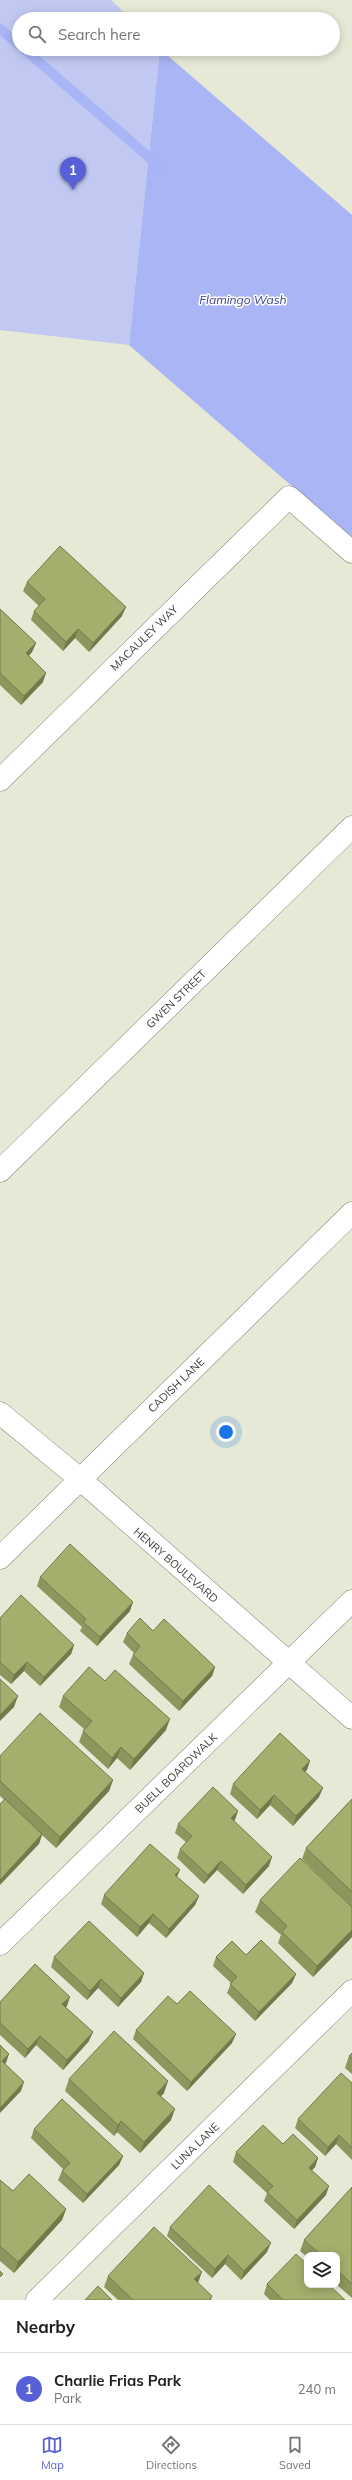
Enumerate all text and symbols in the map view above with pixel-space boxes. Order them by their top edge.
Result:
search box [12,12,340,56]
icon: search [26,23,48,45]
text: Search here [58,25,140,44]
pin: 1 [60,157,86,190]
water label: Flamingo Wash [199,292,287,307]
street label: MACAULEY WAY [107,602,181,674]
street label: GWEN STREET [143,967,209,1031]
street label: CADISH LANE [145,1355,207,1415]
your location [216,1422,236,1442]
street label: HENRY BOULEVARD [131,1524,221,1606]
street label: BUELL BOARDWALK [132,1729,221,1816]
street label: LUNA LANE [168,2120,222,2172]
map controls [304,2252,340,2288]
button: layers [304,2252,340,2288]
text: Nearby [16,2316,75,2337]
text: Charlie Frias Park [54,2371,181,2390]
text: 1 [25,2381,33,2397]
text: 240 m [298,2381,336,2397]
text: Park [54,2390,81,2406]
tab: Map [41,2434,64,2472]
tab: Directions [146,2434,197,2472]
tab: Saved [279,2434,311,2472]

